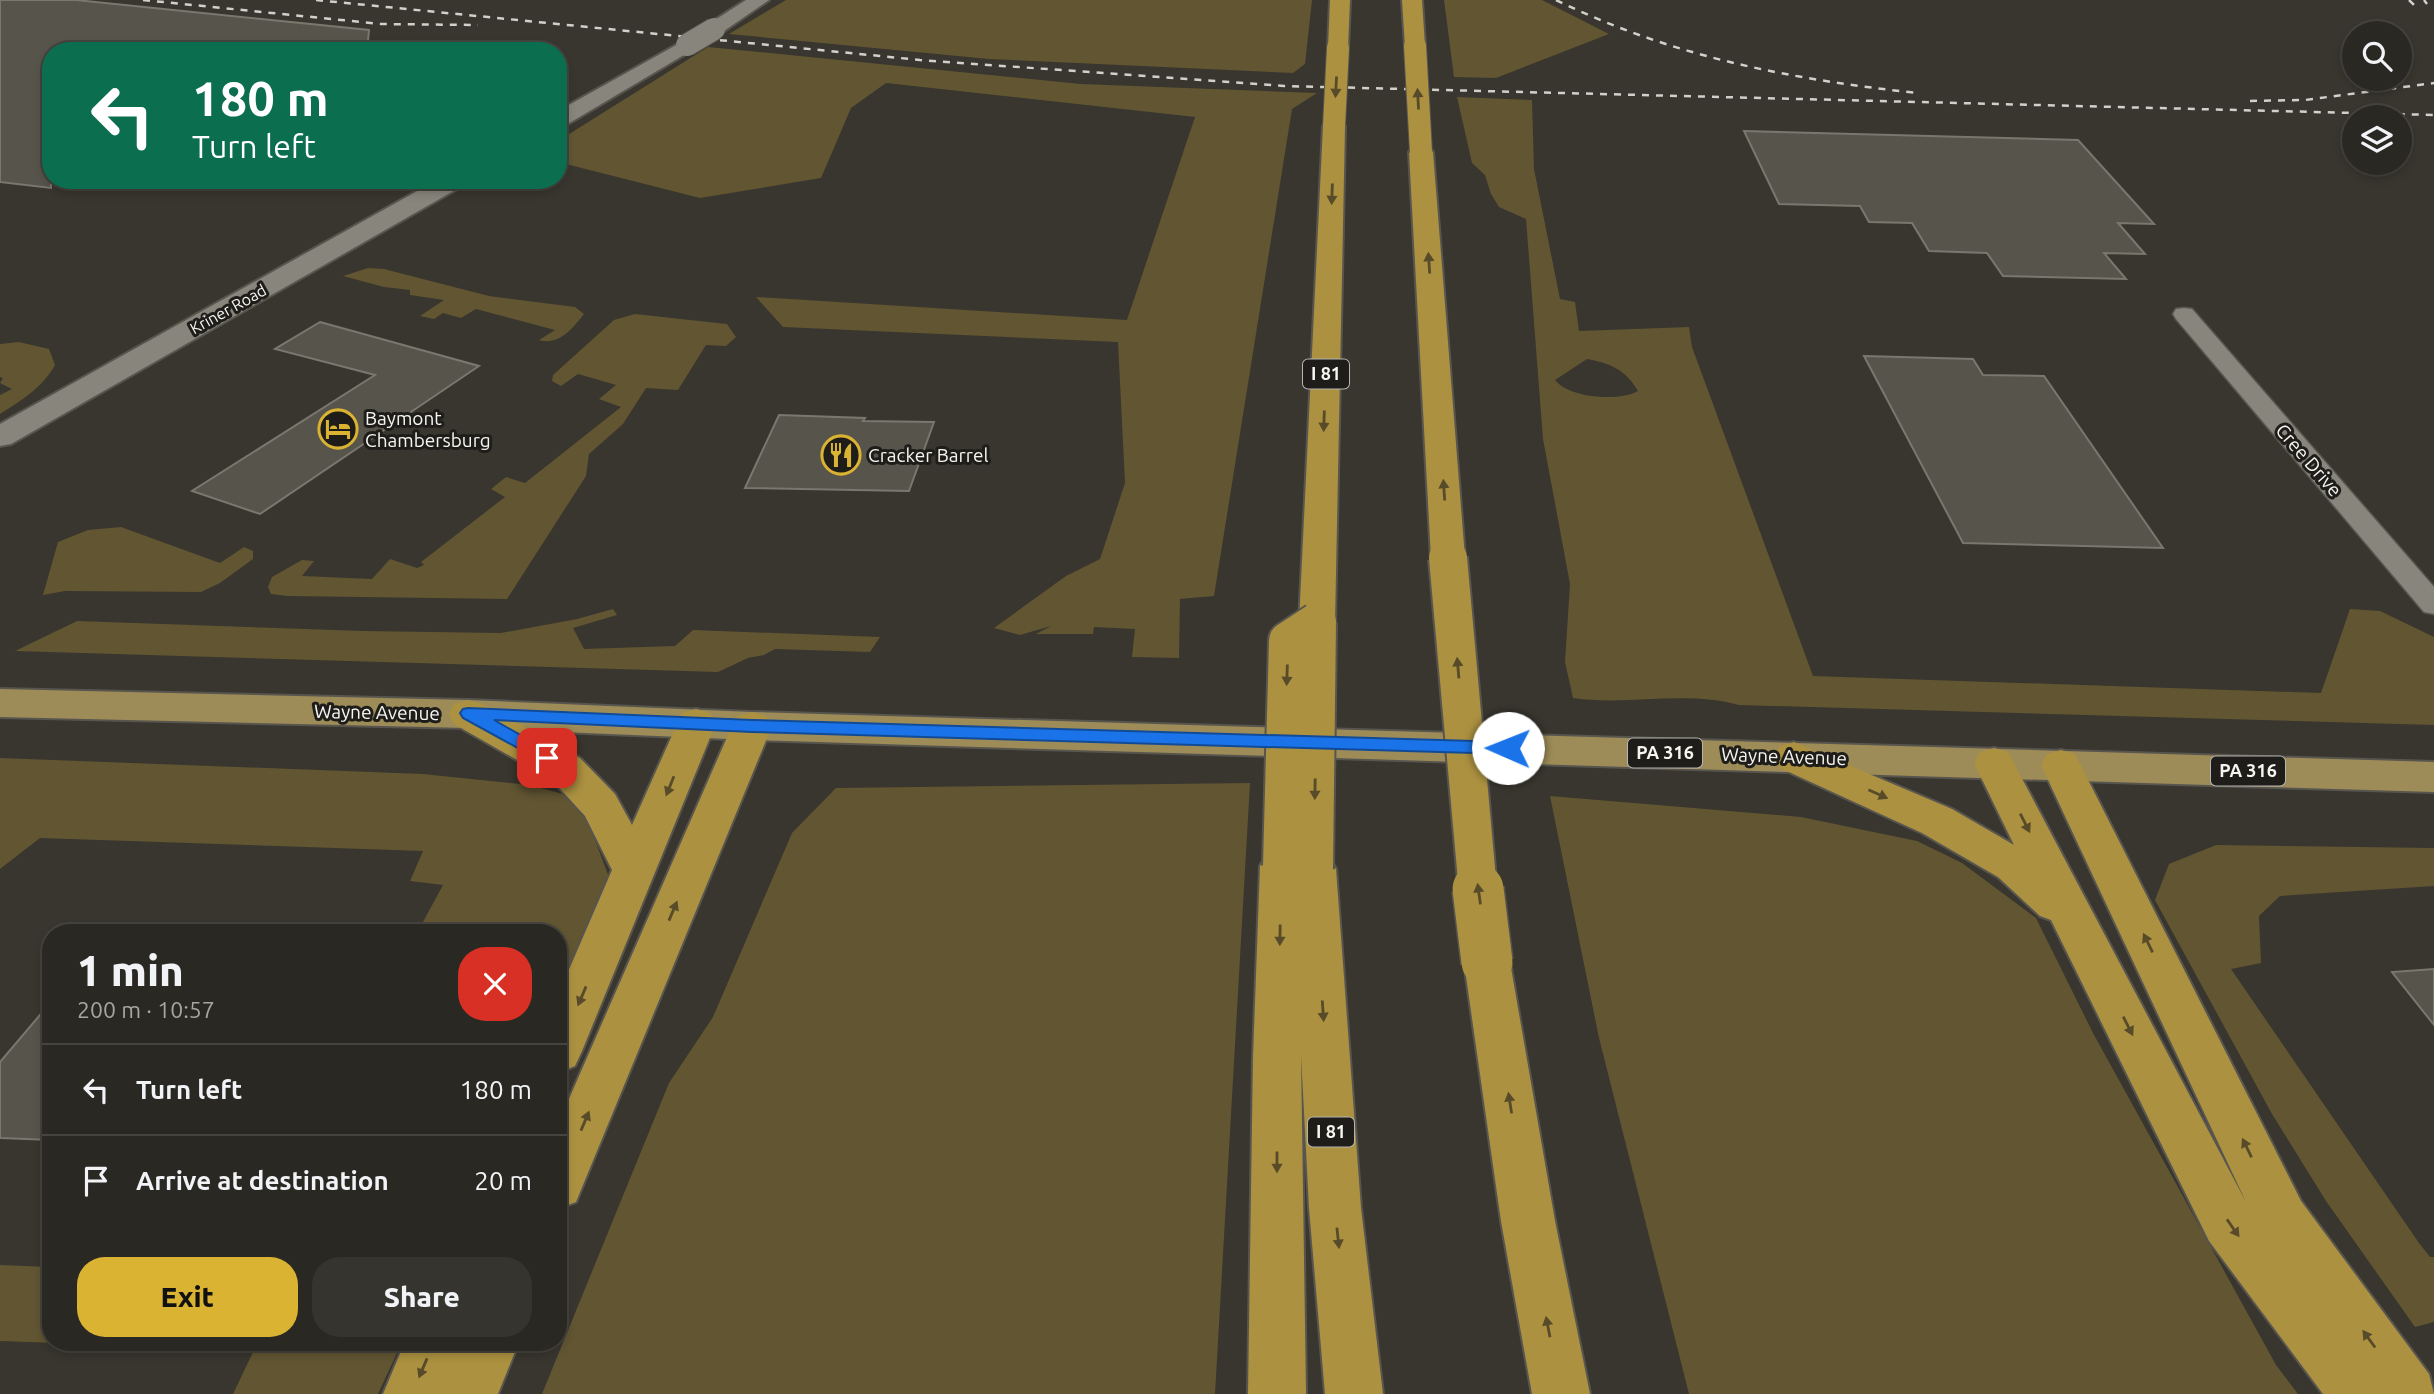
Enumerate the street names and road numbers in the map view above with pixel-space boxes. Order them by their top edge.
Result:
street label: Kriner Road [187,281,269,337]
road number: I 81 [1303,360,1349,388]
street label: Cree Drive [2271,419,2347,501]
street label: Wayne Avenue [314,700,440,724]
road number: PA 316 [1628,738,1702,768]
street label: Wayne Avenue [1721,743,1847,769]
road number: PA 316 [2211,756,2285,786]
road number: I 81 [1308,1118,1354,1147]

